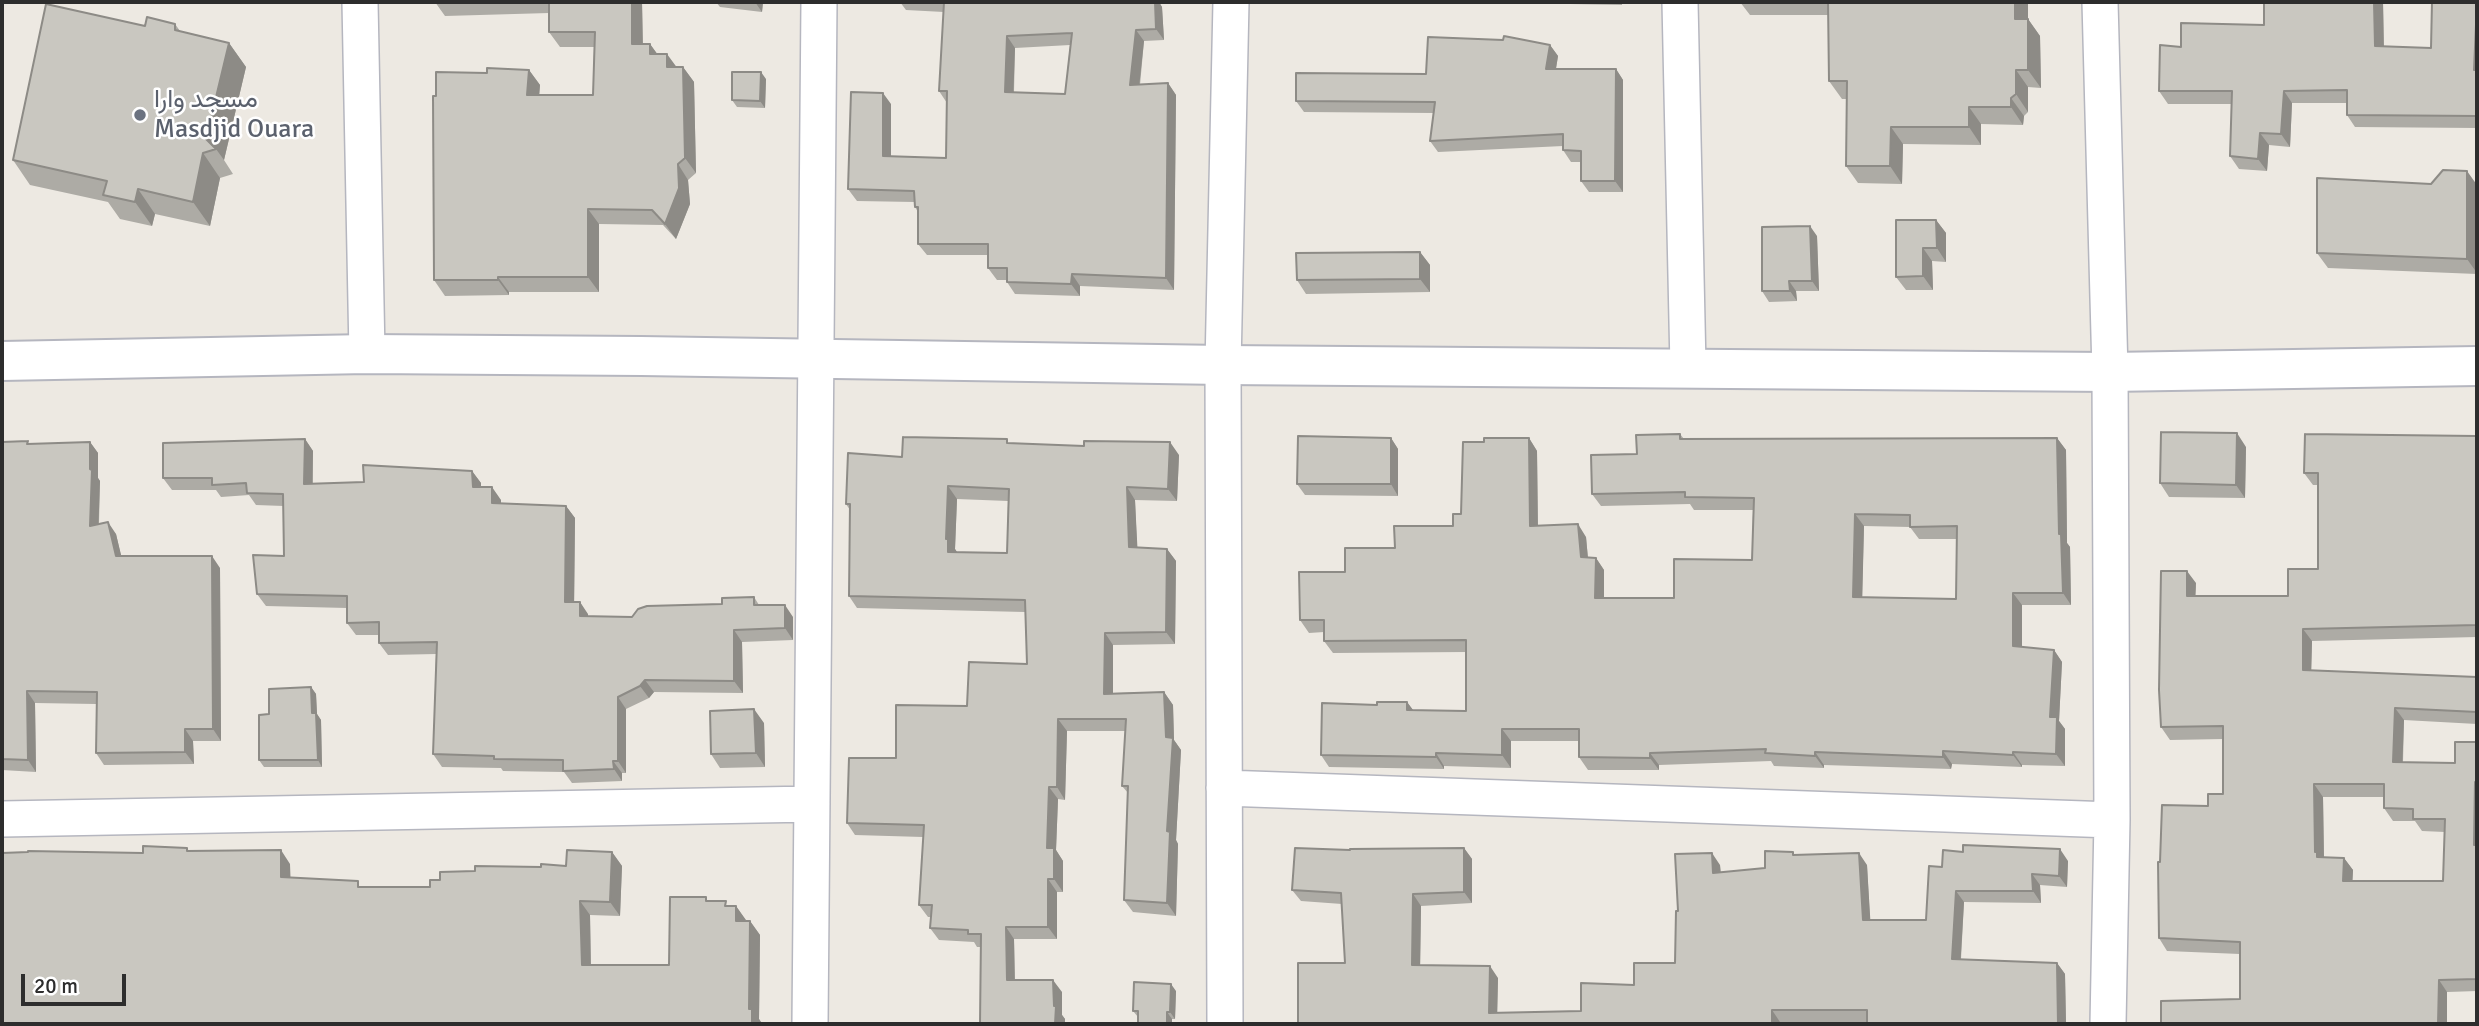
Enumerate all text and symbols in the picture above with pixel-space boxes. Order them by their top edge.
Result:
place label: مسجد وارا Masdjid Ouara [154,84,314,146]
marker: مسجد وارا Masdjid Ouara [132,107,148,123]
scale bar [24,960,130,1004]
text: 20 m [34,973,78,999]

